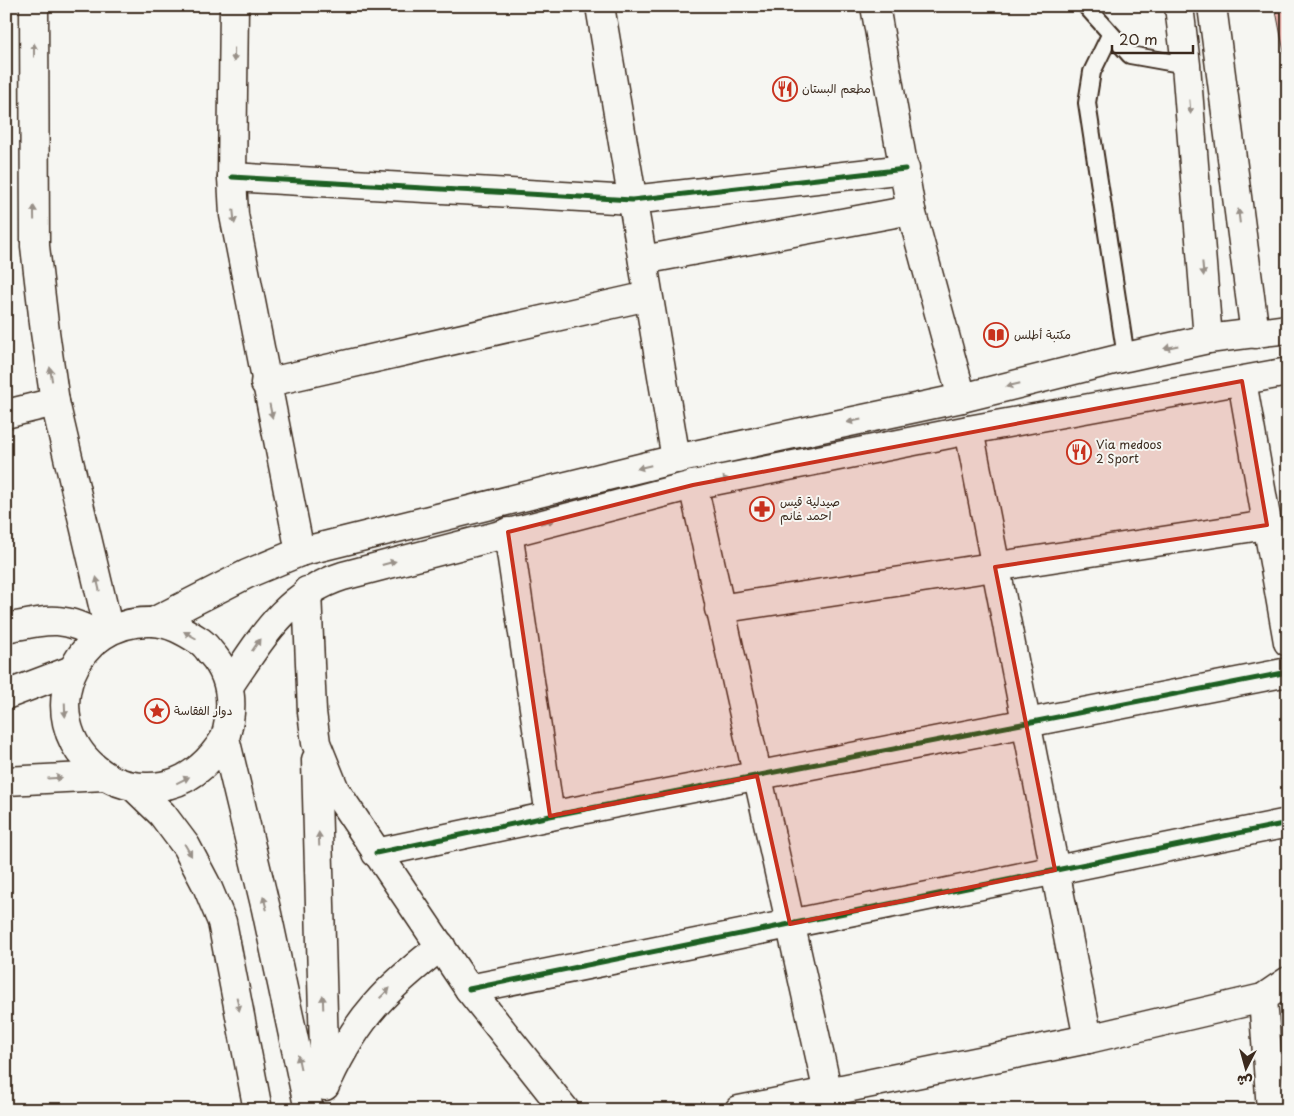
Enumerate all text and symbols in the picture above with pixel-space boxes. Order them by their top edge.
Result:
scale bar [1112,22,1193,54]
text: 20 m [1119,27,1158,50]
one-way arrow [30,42,38,58]
one-way arrow [229,47,237,63]
restaurant icon: مطعم البستان [772,76,798,102]
place label: مطعم البستان [802,79,871,98]
one-way arrow [1186,99,1194,115]
one-way arrow [30,204,38,220]
one-way arrow [1235,208,1243,224]
one-way arrow [230,210,238,226]
one-way arrow [1199,261,1207,277]
library icon: مكتبة أطلس [983,322,1009,348]
place label: مكتبة أطلس [1014,325,1071,343]
one-way arrow [1162,344,1178,352]
one-way arrow [47,366,55,382]
one-way arrow [1005,381,1020,389]
one-way arrow [267,404,275,419]
one-way arrow [846,417,862,425]
place label: Via medoos 2 Sport [1096,435,1162,467]
restaurant icon: Via medoos 2 Sport [1066,439,1092,465]
one-way arrow [636,463,651,471]
one-way arrow [714,475,730,483]
place label: صيدلية قيس احمد غانم [780,492,840,525]
pharmacy icon: صيدلية قيس احمد غانم [749,496,775,522]
one-way arrow [539,518,554,526]
one-way arrow [382,559,397,567]
one-way arrow [94,576,102,591]
one-way arrow [183,631,198,639]
one-way arrow [251,639,261,652]
place icon: دوار الفقاسة [144,698,170,724]
place label: دوار الفقاسة [174,701,233,719]
one-way arrow [62,702,70,718]
one-way arrow [47,774,63,782]
one-way arrow [176,775,190,783]
one-way arrow [314,831,322,847]
one-way arrow [184,844,193,857]
one-way arrow [261,896,269,911]
one-way arrow [379,987,391,999]
one-way arrow [319,994,327,1010]
one-way arrow [234,996,242,1011]
north arrow [1222,1044,1272,1094]
one-way arrow [295,1055,303,1070]
text: ش [1236,1070,1253,1093]

